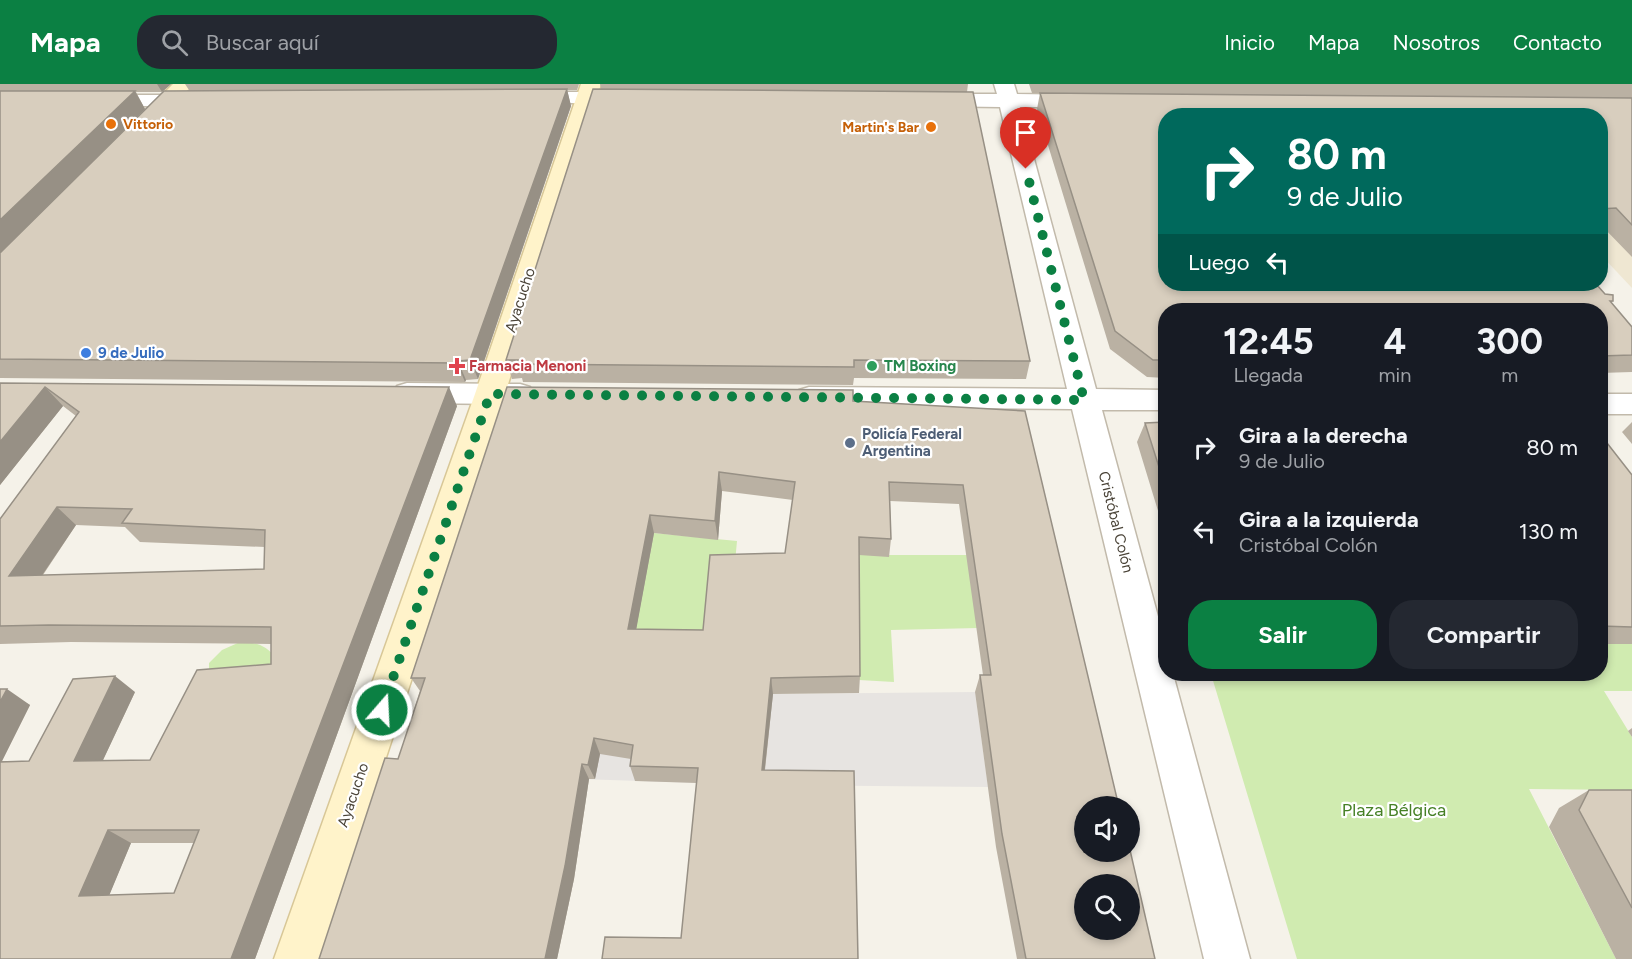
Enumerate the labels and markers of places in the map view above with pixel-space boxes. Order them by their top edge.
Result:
pin [1000,107,1051,169]
place label: Vittorio [123,116,173,133]
marker: Vittorio [104,117,118,131]
place label: Martin's Bar [842,119,920,136]
marker: Martin's Bar [924,120,938,134]
place label: 9 de Julio [98,344,164,362]
marker: 9 de Julio [79,346,93,360]
place label: Farmacia Menoni [469,357,587,375]
place label: TM Boxing [884,357,956,375]
marker: Farmacia Menoni [450,359,464,373]
marker: TM Boxing [865,359,879,373]
place label: Policía Federal Argentina [862,425,962,460]
marker: Policía Federal Argentina [843,436,857,450]

